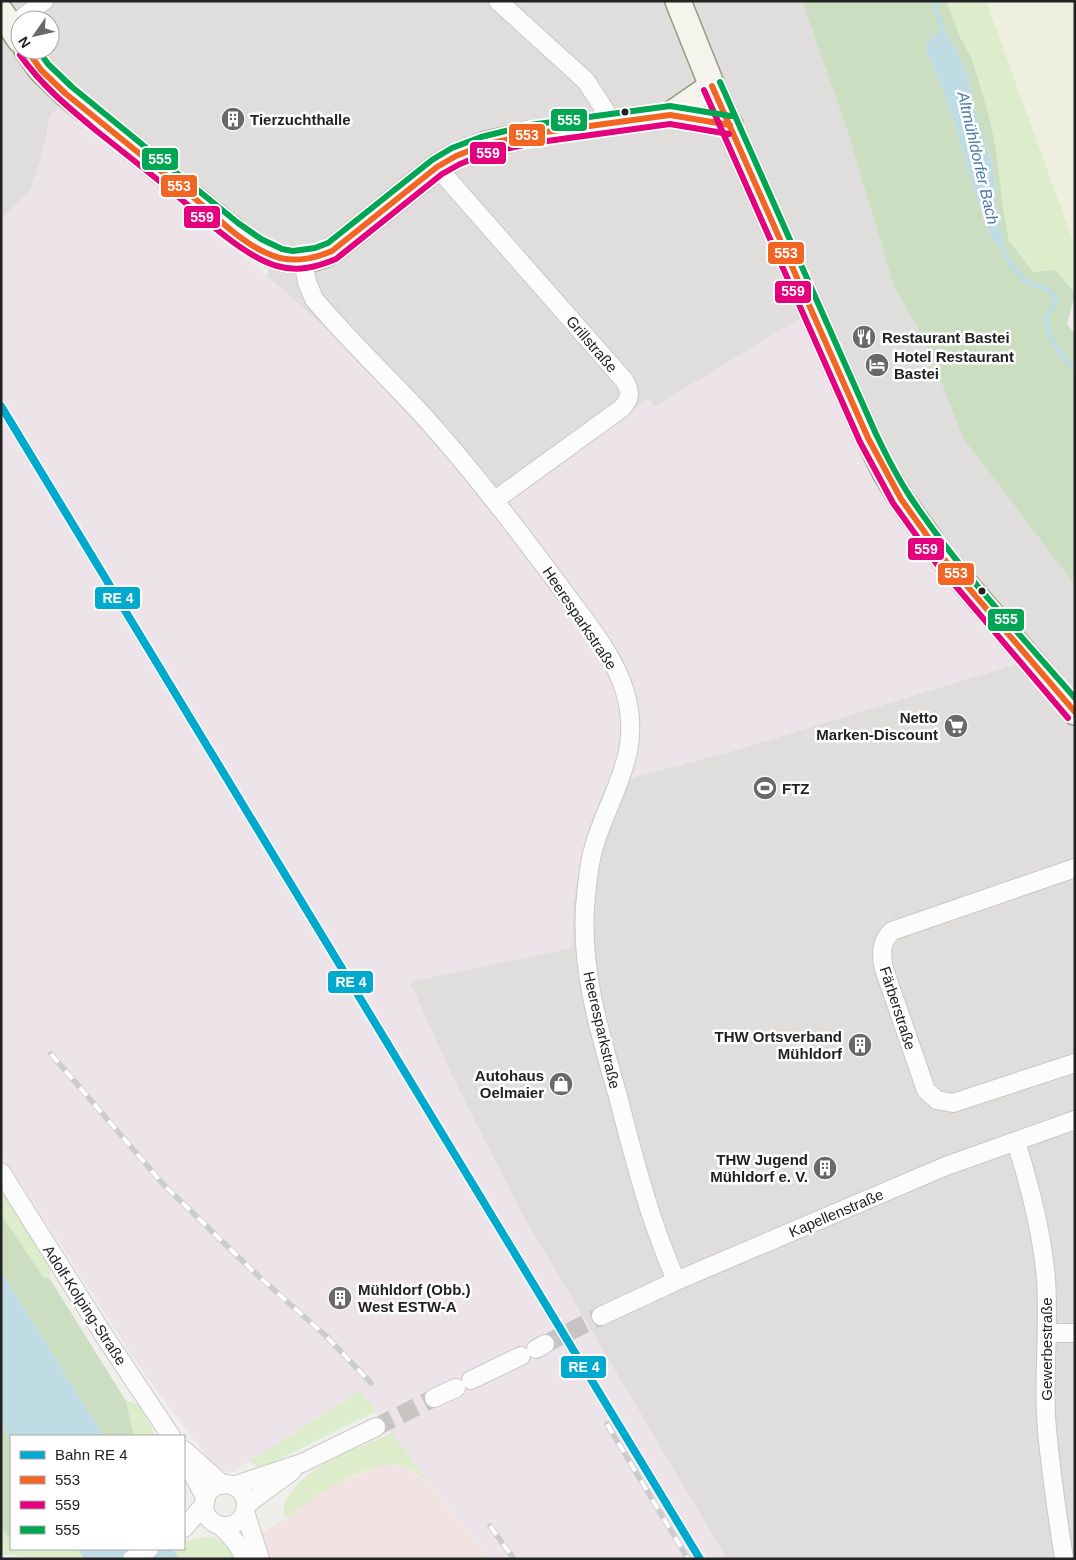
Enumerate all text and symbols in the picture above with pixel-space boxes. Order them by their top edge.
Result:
north arrow [10,10,60,60]
text: N [15,34,34,51]
water label: Altmühldorfer Bach [954,89,1002,226]
building icon: Tierzuchthalle [220,106,246,132]
unlabelled marker [620,107,630,117]
line badge: 555 [550,108,588,132]
place label: Tierzuchthalle [250,111,351,128]
text: 555 [557,112,581,128]
line badge: 553 [508,123,546,147]
text: 553 [515,127,539,143]
line badge: 559 [469,141,507,165]
text: 559 [476,145,500,161]
line badge: 555 [141,147,179,171]
text: 555 [148,151,172,167]
line badge: 553 [160,174,198,198]
text: 553 [167,178,191,194]
line badge: 559 [183,205,221,229]
text: 559 [190,209,214,225]
line badge: 553 [767,241,805,265]
text: 553 [774,245,798,261]
line badge: 559 [774,280,812,304]
text: 559 [781,283,805,299]
street label: Grillstraße [563,312,621,376]
restaurant icon: Restaurant Bastei [851,324,877,350]
place label: Restaurant Bastei [882,329,1010,346]
place label: Hotel Restaurant Bastei [894,348,1014,382]
hotel icon: Hotel Restaurant Bastei [864,352,890,378]
line badge: 559 [907,537,945,561]
text: 559 [914,541,938,557]
line badge: 553 [937,562,975,586]
street label: Heeresparkstraße [539,563,621,673]
text: 553 [944,565,968,581]
line badge: RE 4 [94,586,141,610]
unlabelled marker [977,586,987,596]
text: RE 4 [102,590,134,606]
line badge: 555 [987,608,1025,632]
text: 555 [994,611,1018,627]
place label: Netto Marken-Discount [816,709,938,743]
supermarket icon: Netto Marken-Discount [943,713,969,739]
sports icon: FTZ [752,775,778,801]
place label: FTZ [782,780,810,797]
street label: Färberstraße [877,964,919,1052]
line badge: RE 4 [327,970,374,994]
street label: Heeresparkstraße [580,970,624,1090]
text: RE 4 [335,974,367,990]
place label: THW Ortsverband Mühldorf [714,1028,843,1062]
building icon: THW Ortsverband Mühldorf [847,1032,873,1058]
place label: Autohaus Oelmaier [475,1067,544,1101]
shop icon: Autohaus Oelmaier [548,1071,574,1097]
place label: THW Jugend Mühldorf e. V. [710,1151,808,1185]
building icon: THW Jugend Mühldorf e. V. [812,1155,838,1181]
street label: Kapellenstraße [786,1185,886,1241]
street label: Adolf-Kolping-Straße [40,1242,130,1368]
place label: Mühldorf (Obb.) West ESTW-A [358,1281,470,1315]
building icon: Mühldorf (Obb.) West ESTW-A [327,1285,353,1311]
street label: Gewerbestraße [1038,1297,1055,1401]
line badge: RE 4 [560,1355,607,1379]
text: RE 4 [568,1359,600,1375]
legend [10,1435,185,1550]
text: Bahn RE 4 [55,1446,128,1463]
text: 553 [55,1471,80,1488]
text: 559 [55,1496,80,1513]
text: 555 [55,1521,80,1538]

